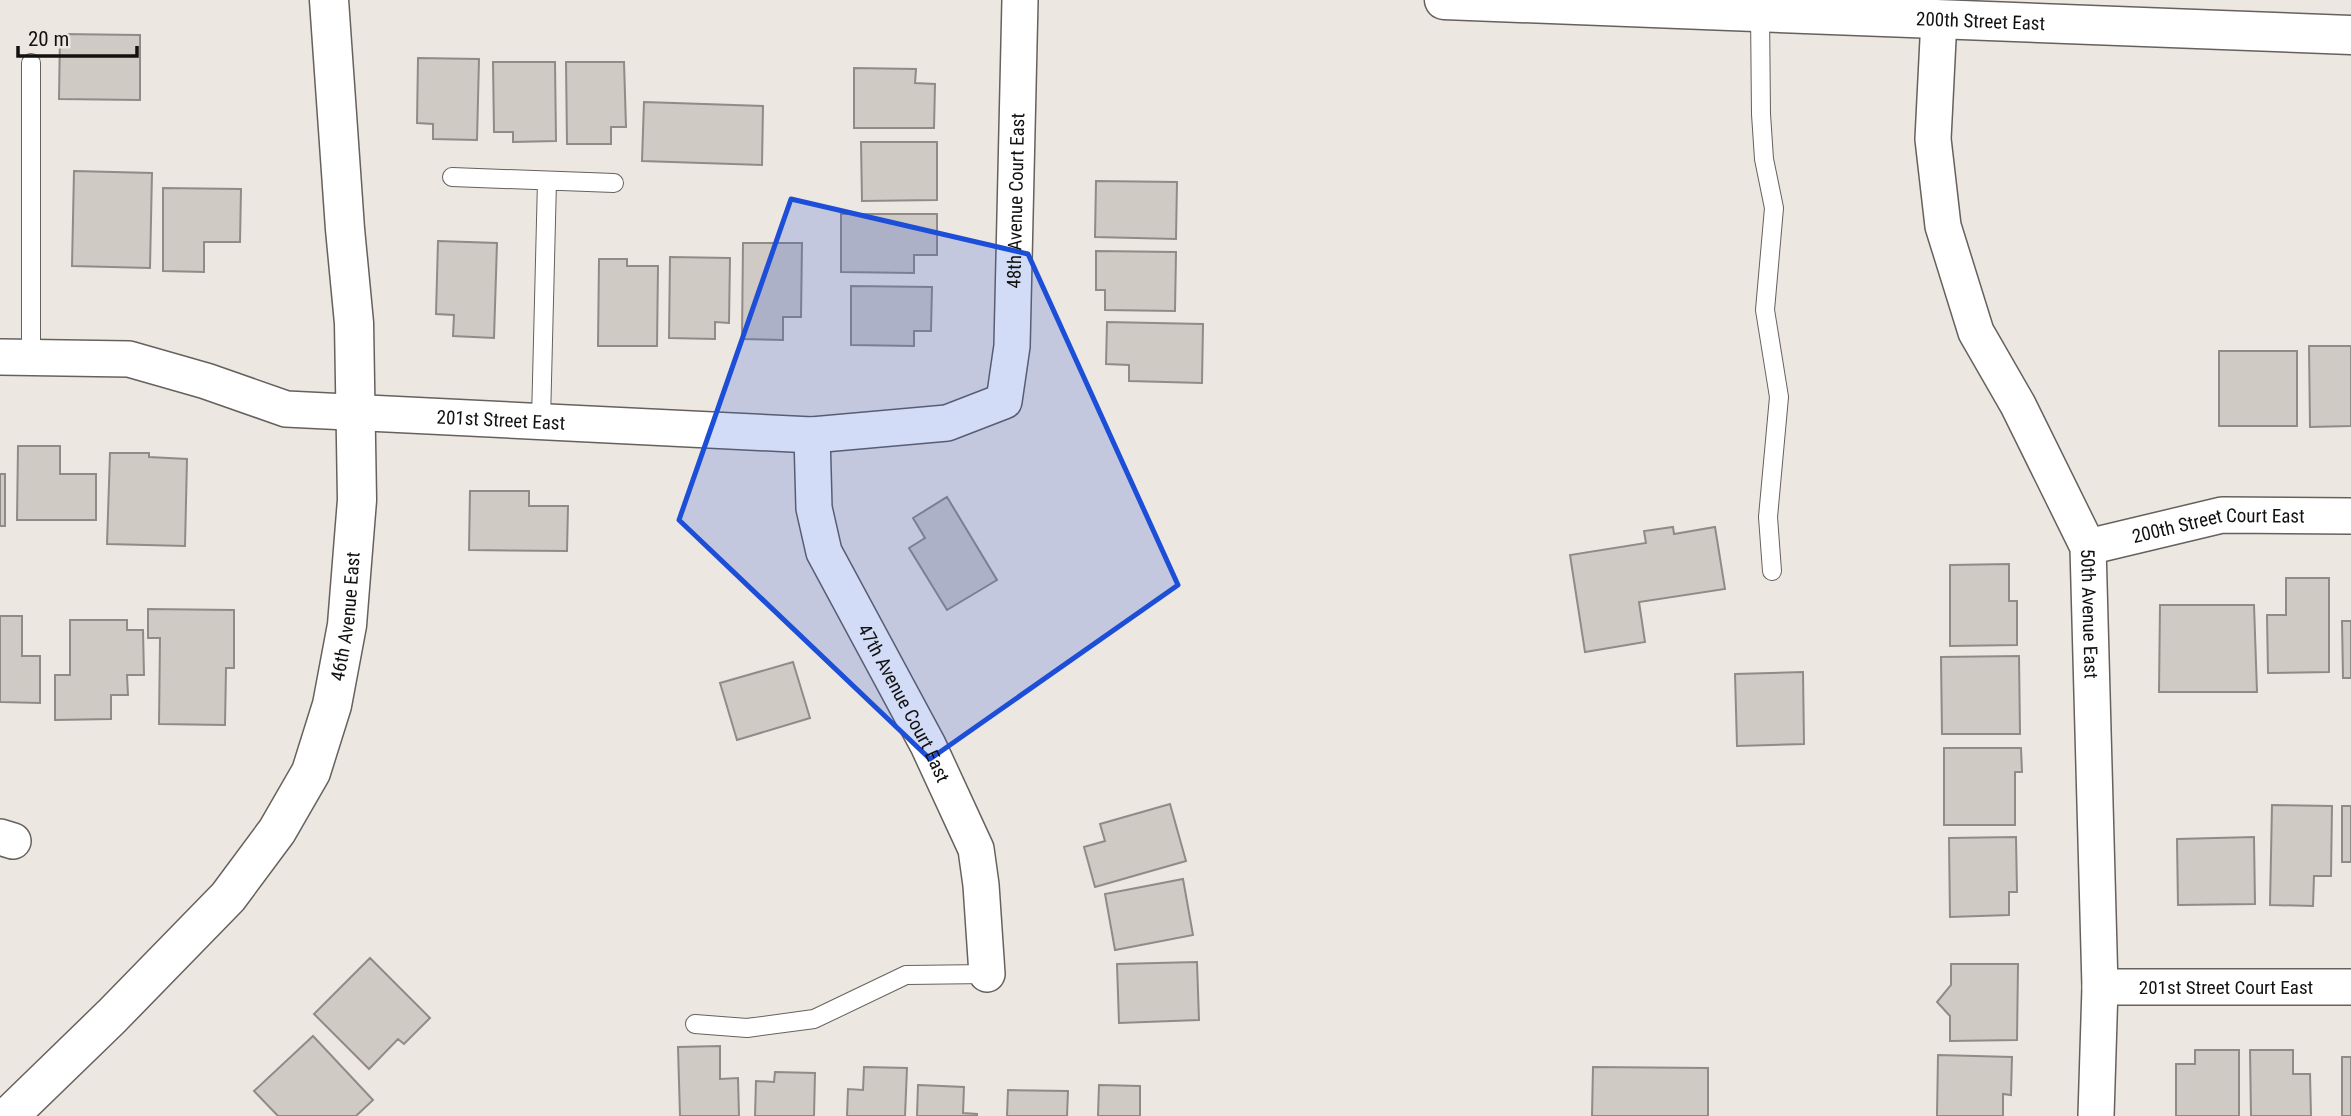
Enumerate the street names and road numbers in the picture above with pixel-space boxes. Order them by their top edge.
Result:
street label: 200th Street East [1916,7,2046,35]
street label: 48th Avenue Court East [1002,113,1029,289]
street label: 201st Street East [436,405,566,435]
street label: 200th Street Court East [2130,504,2305,548]
street label: 50th Avenue East [2076,548,2103,679]
street label: 46th Avenue East [326,551,365,683]
street label: 47th Avenue Court East [853,620,955,786]
street label: 201st Street Court East [2139,976,2313,999]

